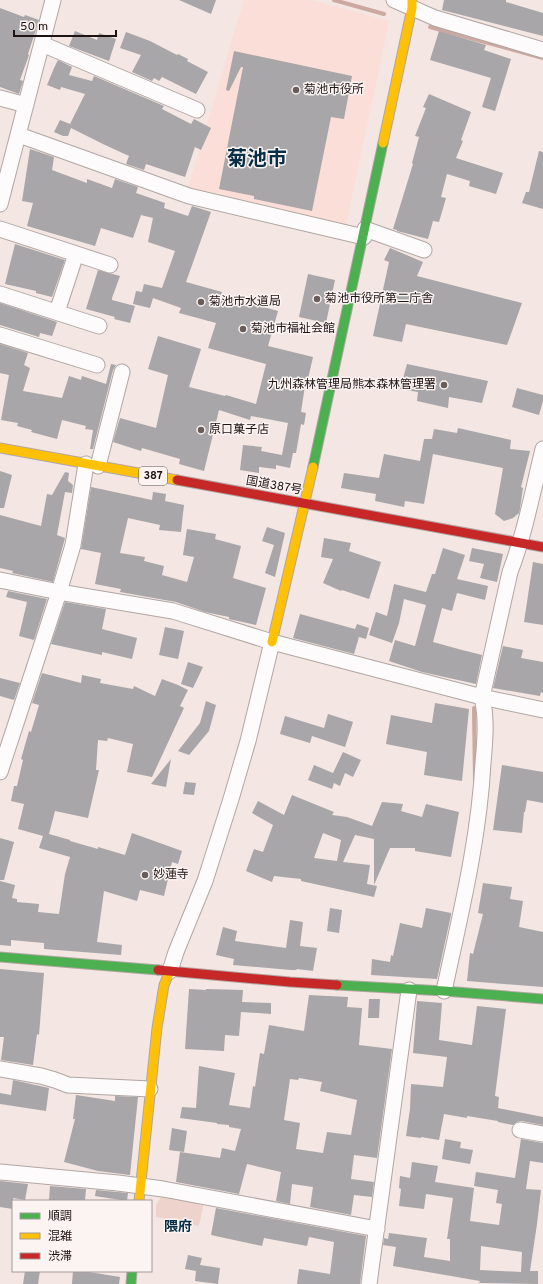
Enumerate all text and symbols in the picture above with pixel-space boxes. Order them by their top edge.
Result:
scale bar [14,12,116,38]
text: 50 m [20,19,48,35]
place label: 菊池市役所 [304,82,364,98]
marker: 菊池市役所 [291,85,301,95]
district label: 菊池市 [227,147,287,173]
place label: 菊池市役所第二庁舎 [325,291,433,307]
place label: 菊池市水道局 [209,294,281,310]
marker: 菊池市役所第二庁舎 [312,294,322,304]
marker: 菊池市水道局 [196,297,206,307]
place label: 菊池市福祉会館 [251,321,335,337]
marker: 菊池市福祉会館 [238,324,248,334]
place label: 九州森林管理局熊本森林管理署 [268,377,436,393]
marker: 九州森林管理局熊本森林管理署 [439,380,449,390]
place label: 原口菓子店 [209,422,269,438]
marker: 原口菓子店 [196,425,206,435]
road number: 387 [139,467,167,485]
street label: 国道387号 [245,473,303,499]
place label: 妙蓮寺 [153,867,189,883]
marker: 妙蓮寺 [140,870,150,880]
legend [12,1200,152,1272]
text: 順調 [48,1209,72,1225]
district label: 隈府 [164,1219,192,1236]
text: 混雑 [48,1229,72,1245]
text: 渋滞 [48,1249,72,1265]

